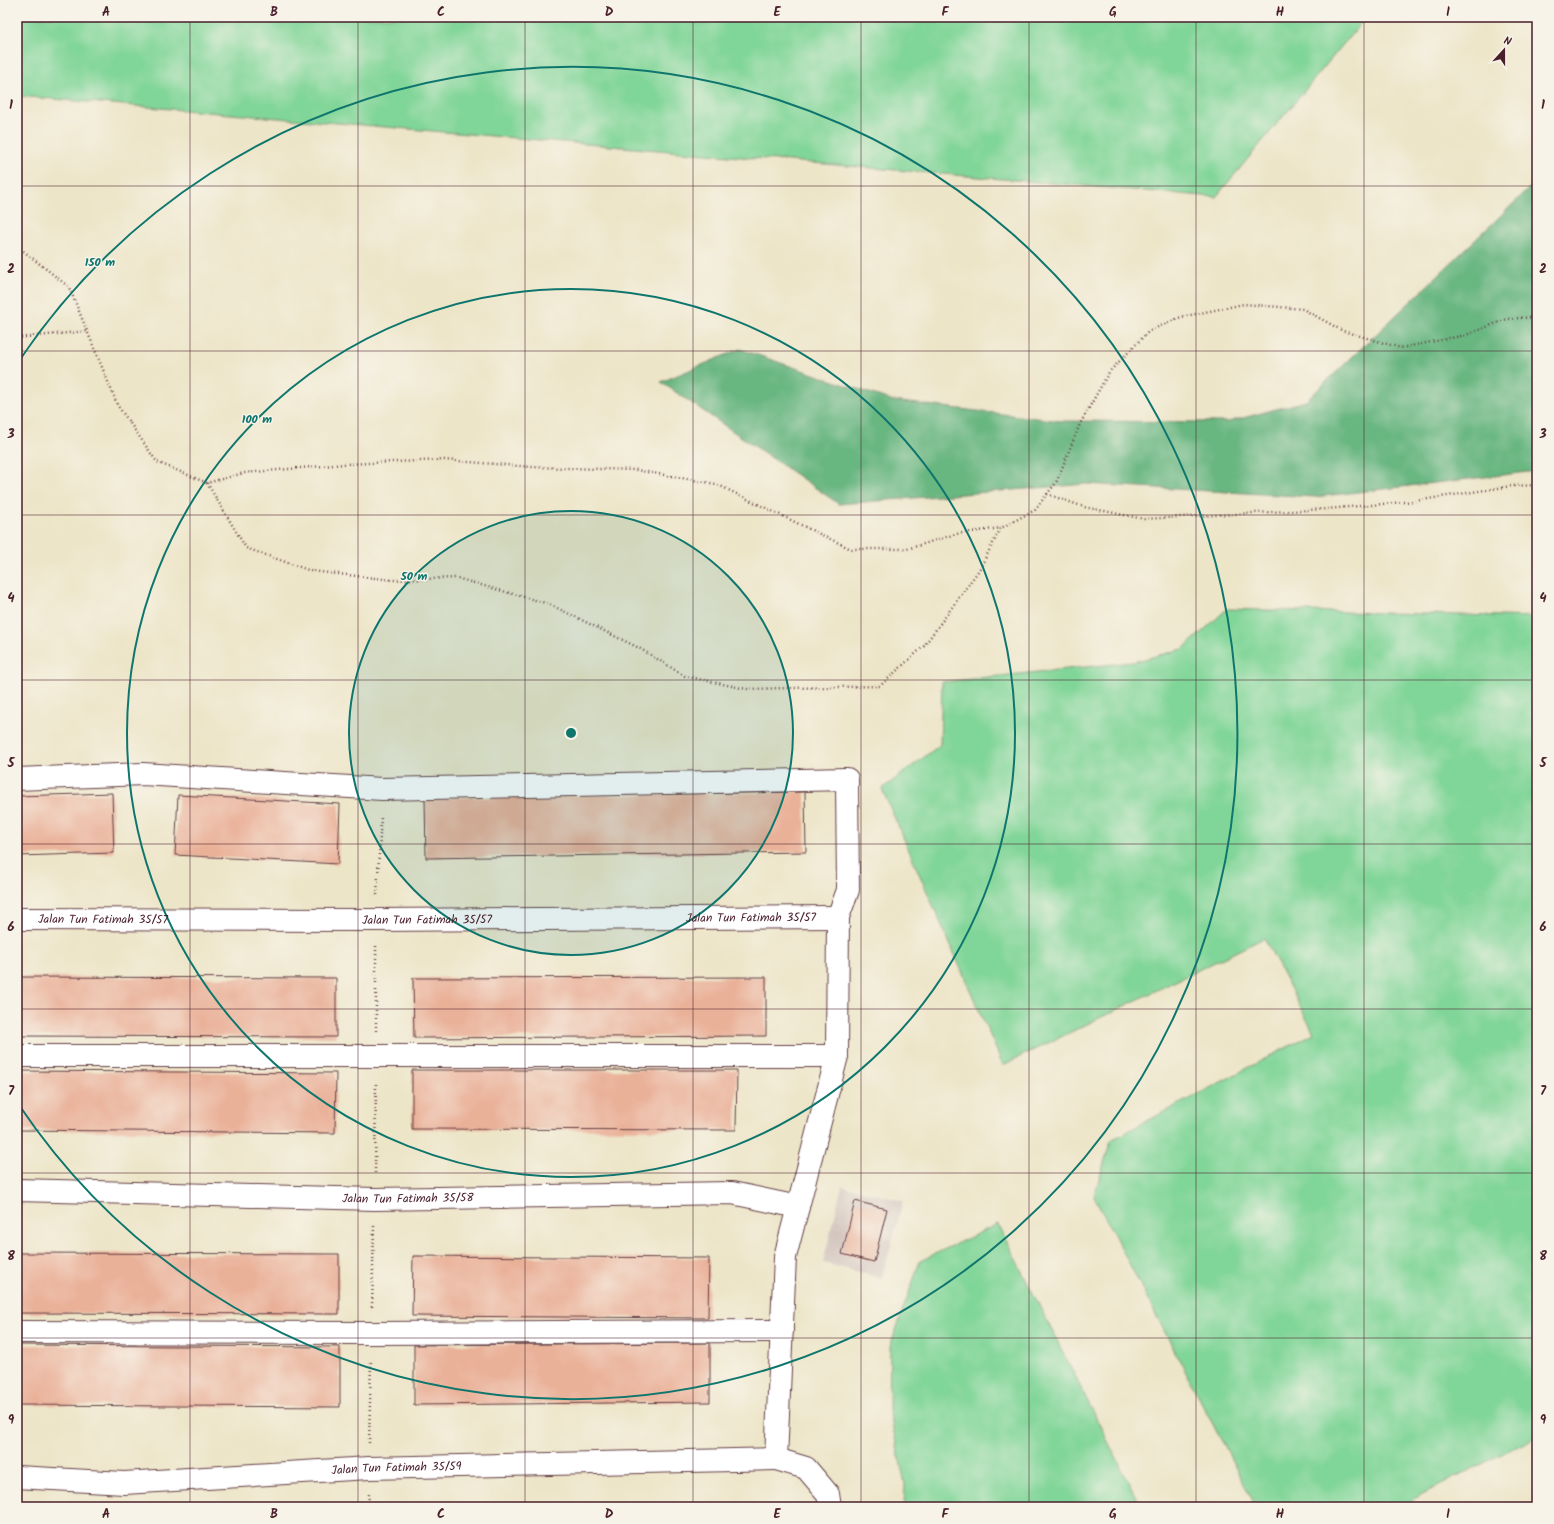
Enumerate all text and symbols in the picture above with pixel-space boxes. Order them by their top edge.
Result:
text: A [102,2,110,23]
text: B [270,2,278,23]
text: C [437,2,445,23]
text: D [605,2,614,23]
text: E [773,2,781,23]
text: F [941,2,949,23]
text: G [1109,2,1117,23]
text: H [1276,2,1285,23]
text: I [1446,2,1450,23]
north arrow [1484,30,1524,70]
text: N [1501,32,1514,51]
text: 1 [9,95,13,116]
text: 1 [1541,95,1545,116]
text: 150 m [85,253,115,272]
text: 2 [7,259,15,280]
text: 2 [1539,259,1547,280]
text: 100 m [242,410,272,429]
text: 3 [6,424,15,445]
text: 3 [1538,424,1547,445]
text: 50 m [400,567,428,586]
text: 4 [7,588,15,609]
text: 4 [1539,588,1547,609]
centre of rings [564,726,578,740]
text: 5 [7,753,16,774]
text: 5 [1539,753,1548,774]
street label: Jalan Tun Fatimah 35/57 [686,908,816,928]
street label: Jalan Tun Fatimah 35/57 [38,910,168,929]
street label: Jalan Tun Fatimah 35/57 [362,910,492,930]
text: 6 [7,917,15,938]
text: 6 [1539,917,1547,938]
text: 7 [8,1081,15,1102]
text: 7 [1540,1081,1547,1102]
street label: Jalan Tun Fatimah 35/58 [342,1188,475,1209]
text: 8 [7,1246,15,1267]
text: 8 [1539,1246,1547,1267]
text: 9 [8,1410,15,1431]
text: 9 [1540,1410,1547,1431]
street label: Jalan Tun Fatimah 35/59 [331,1457,462,1480]
text: A [102,1504,110,1524]
text: B [270,1504,278,1524]
text: C [437,1504,445,1524]
text: D [605,1504,614,1524]
text: E [773,1504,781,1524]
text: F [941,1504,949,1524]
text: G [1109,1504,1117,1524]
text: H [1276,1504,1285,1524]
text: I [1446,1504,1450,1524]

